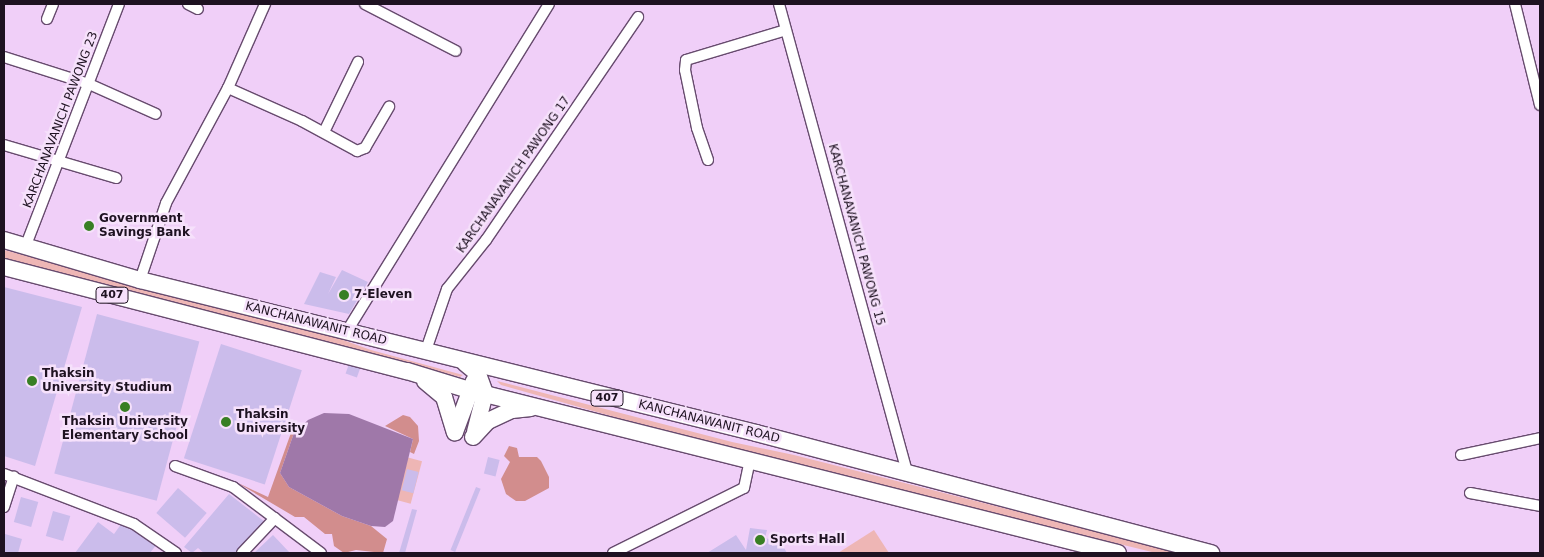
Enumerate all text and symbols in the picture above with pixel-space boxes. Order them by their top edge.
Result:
street label: KARCHANAVANICH PAWONG 23 [21,30,101,210]
street label: KARCHANAVANICH PAWONG 17 [454,94,574,256]
street label: KARCHANAVANICH PAWONG 15 [825,142,887,328]
place label: Government Savings Bank [99,212,190,240]
marker: Government Savings Bank [83,220,95,232]
road number: 407 [94,286,130,304]
place label: 7-Eleven [354,288,412,302]
marker: 7-Eleven [338,289,350,301]
street label: KANCHANAWANIT ROAD [244,299,388,349]
place label: Thaksin University Studium [42,367,172,395]
marker: Thaksin University Studium [26,375,38,387]
road number: 407 [590,389,624,406]
street label: KANCHANAWANIT ROAD [637,397,781,447]
marker: Thaksin University Elementary School [119,401,131,413]
place label: Thaksin University [236,408,305,436]
place label: Thaksin University Elementary School [62,415,188,443]
marker: Thaksin University [220,416,232,428]
place label: Sports Hall [770,533,845,547]
marker: Sports Hall [754,534,766,546]

